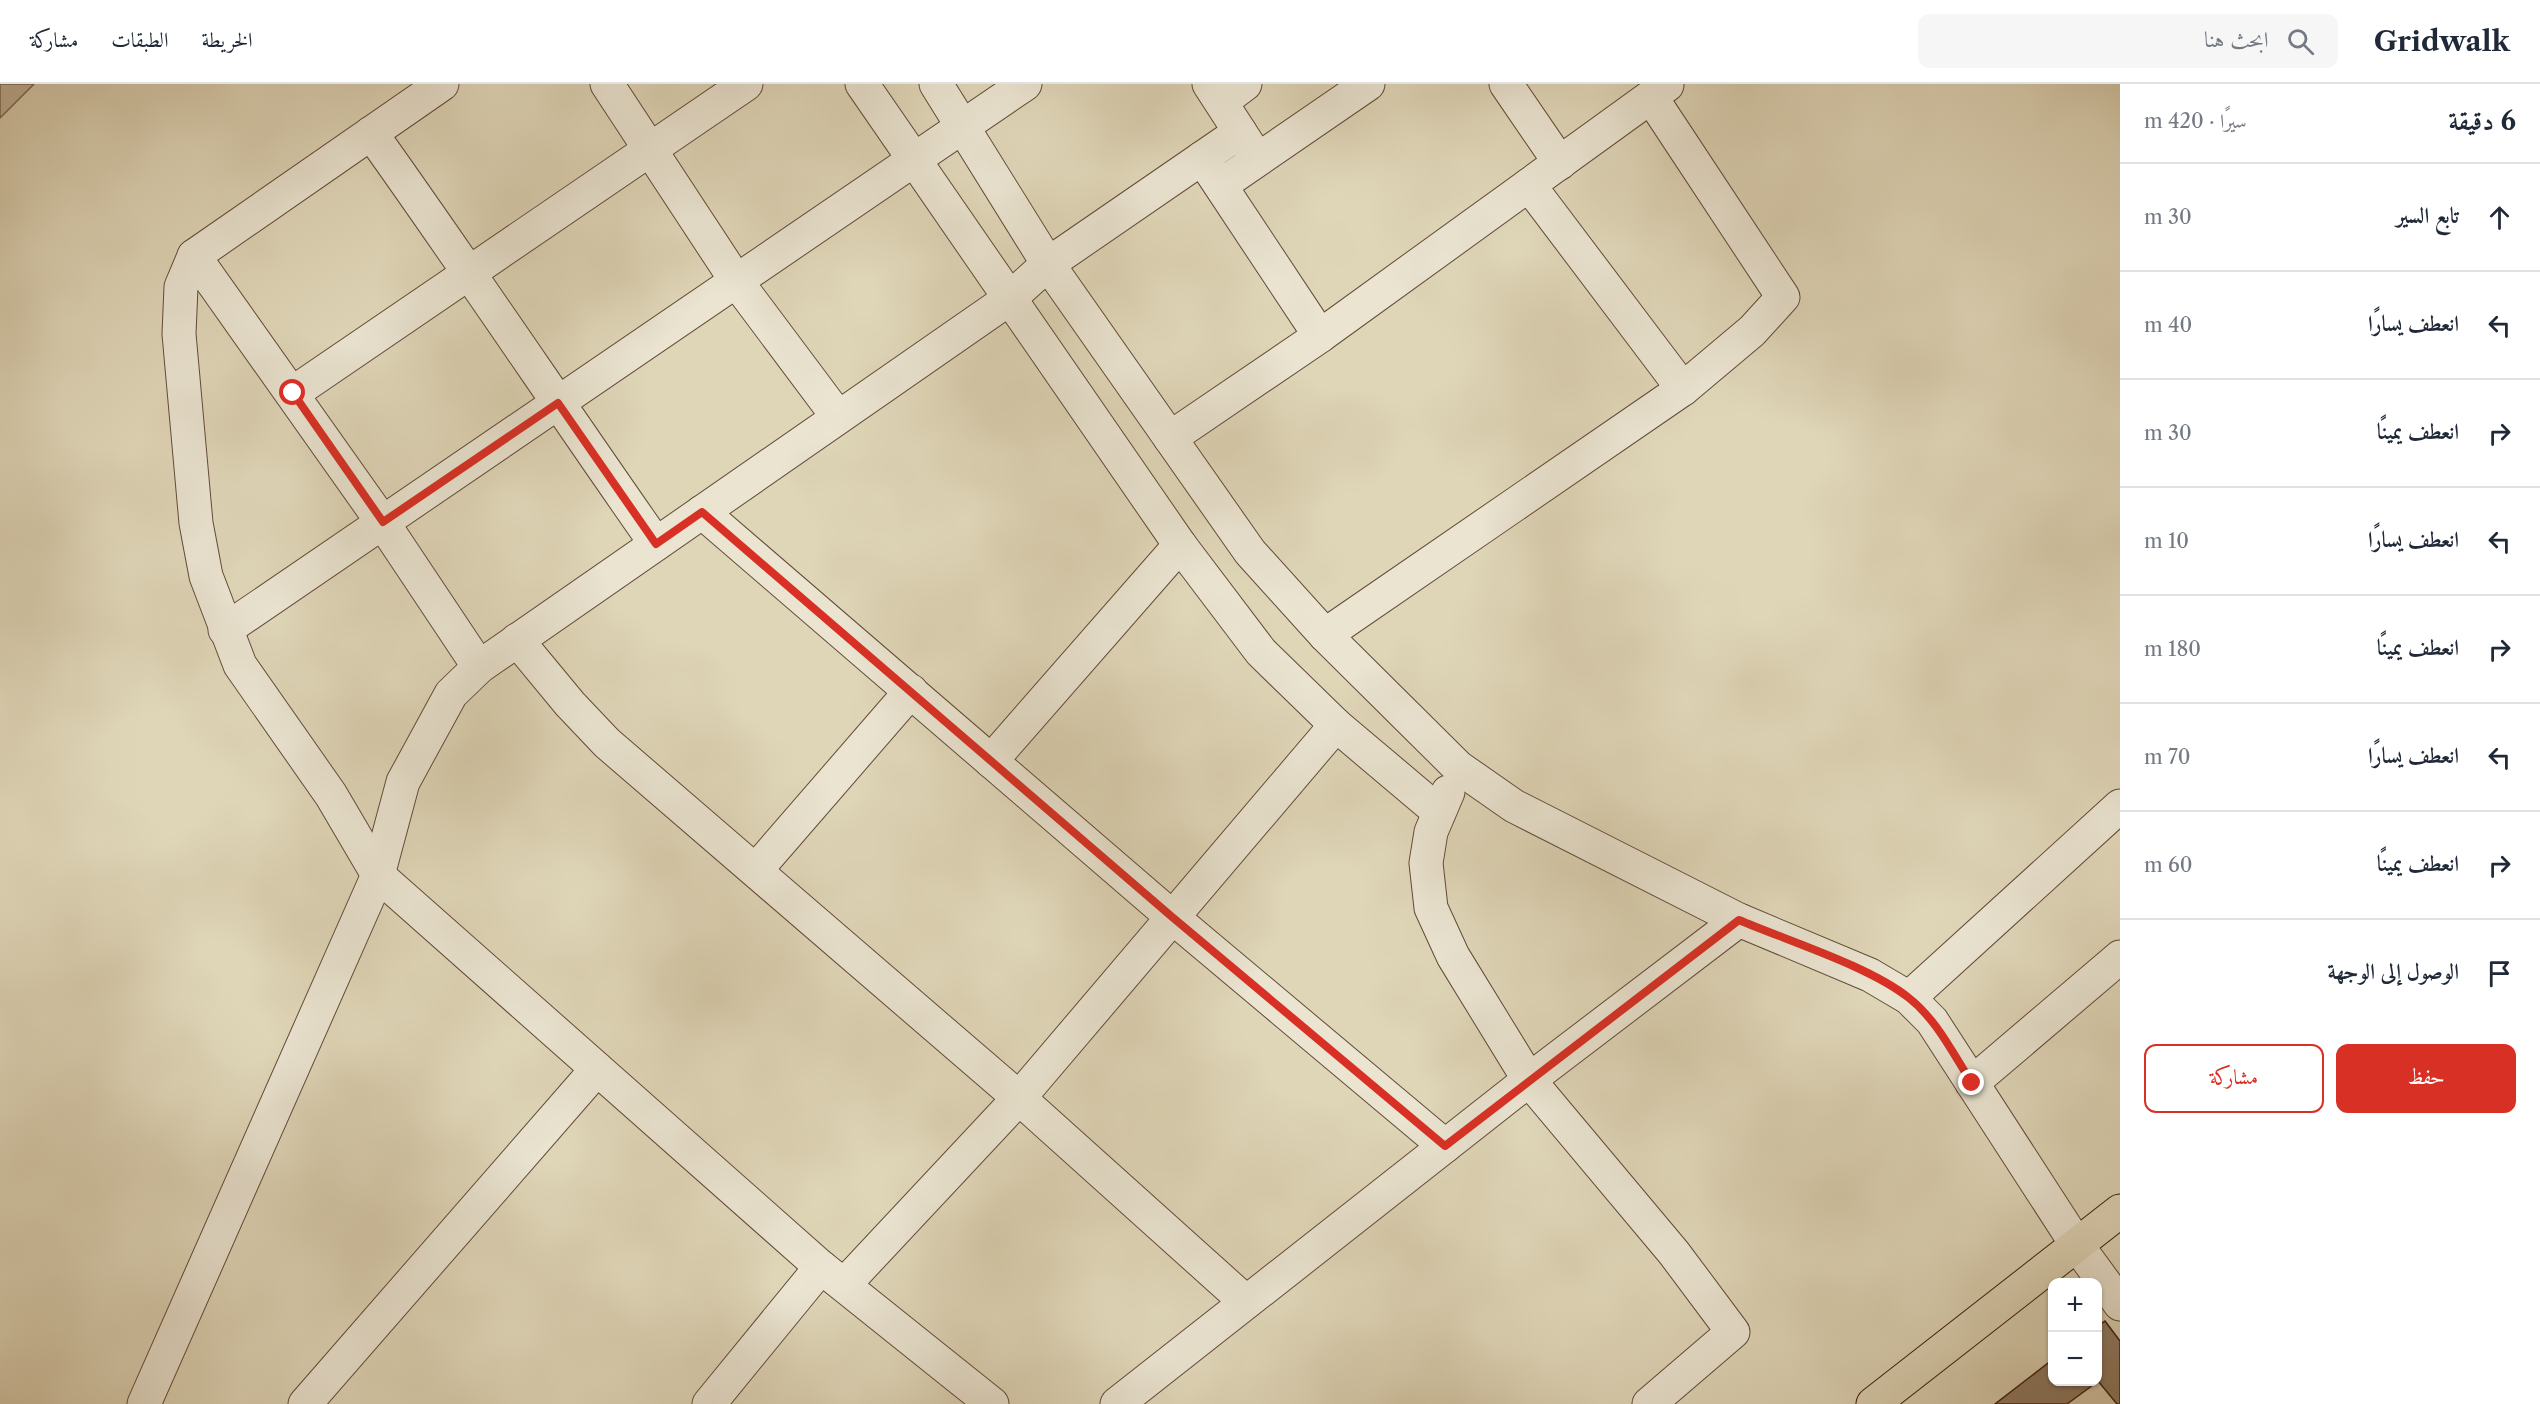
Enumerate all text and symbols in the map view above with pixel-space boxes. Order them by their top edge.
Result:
search box [1918,14,2338,68]
text: Gridwalk [2374,24,2510,58]
icon: search [2284,25,2317,58]
text: ابحث هنا [2204,26,2269,53]
text: مشاركة [30,27,78,52]
text: الطبقات [111,27,168,52]
text: الخريطة [201,27,253,52]
text: 6 دقيقة [2449,105,2516,137]
text: سيرًا · 420 m [2144,109,2247,133]
icon: ahead [2483,201,2516,234]
text: تابع السير [2396,202,2459,229]
text: 30 m [2144,205,2192,229]
icon: left [2483,309,2516,342]
text: انعطف يسارًا [2368,310,2459,337]
text: 40 m [2144,313,2192,337]
route start [279,379,305,405]
icon: right [2483,417,2516,450]
text: انعطف يمينًا [2377,418,2459,445]
text: 30 m [2144,421,2192,445]
icon: left [2483,525,2516,558]
text: انعطف يسارًا [2368,526,2459,553]
text: 10 m [2144,529,2189,553]
icon: right [2483,633,2516,666]
text: انعطف يمينًا [2377,634,2459,661]
text: 180 m [2144,637,2201,661]
icon: left [2483,741,2516,774]
text: انعطف يسارًا [2368,742,2459,769]
text: 70 m [2144,745,2191,769]
icon: right [2483,849,2516,882]
text: انعطف يمينًا [2377,850,2459,877]
text: 60 m [2144,853,2192,877]
icon: arrive [2483,957,2516,990]
text: الوصول إلى الوجهة [2327,958,2459,985]
button: مشاركة [2144,1044,2324,1113]
button: حفظ [2336,1044,2516,1113]
route end [1958,1069,1984,1095]
map controls [2048,1278,2102,1386]
button: + [2048,1278,2102,1332]
button: − [2048,1332,2102,1386]

